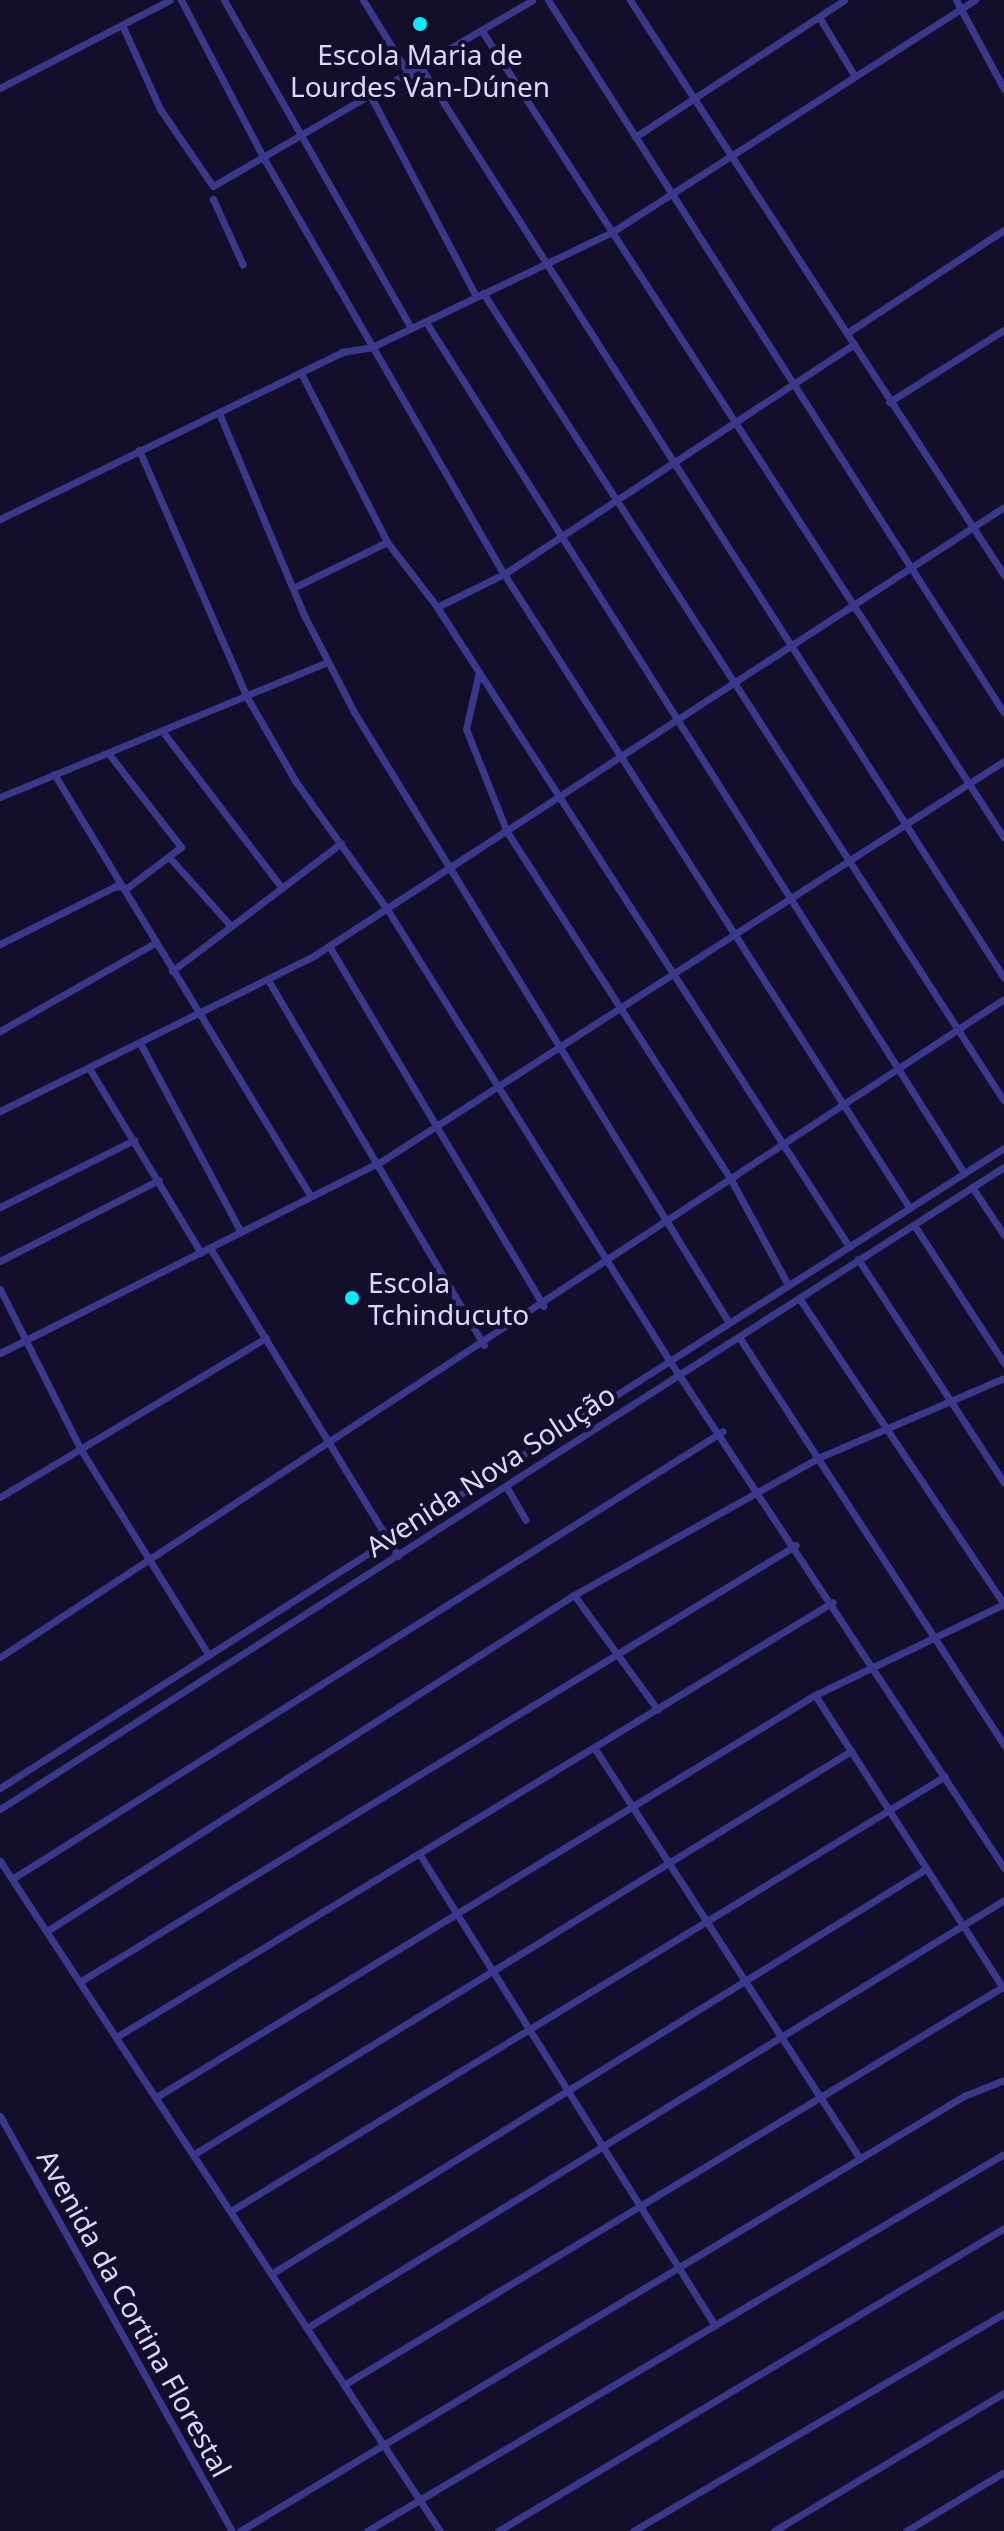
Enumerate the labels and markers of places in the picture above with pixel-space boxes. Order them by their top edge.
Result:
marker: Escola Maria de Lourdes Van-Dúnen [411,15,429,33]
place label: Escola Maria de Lourdes Van-Dúnen [290,37,550,103]
place label: Escola Tchinducuto [368,1265,529,1331]
marker: Escola Tchinducuto [343,1289,361,1307]

